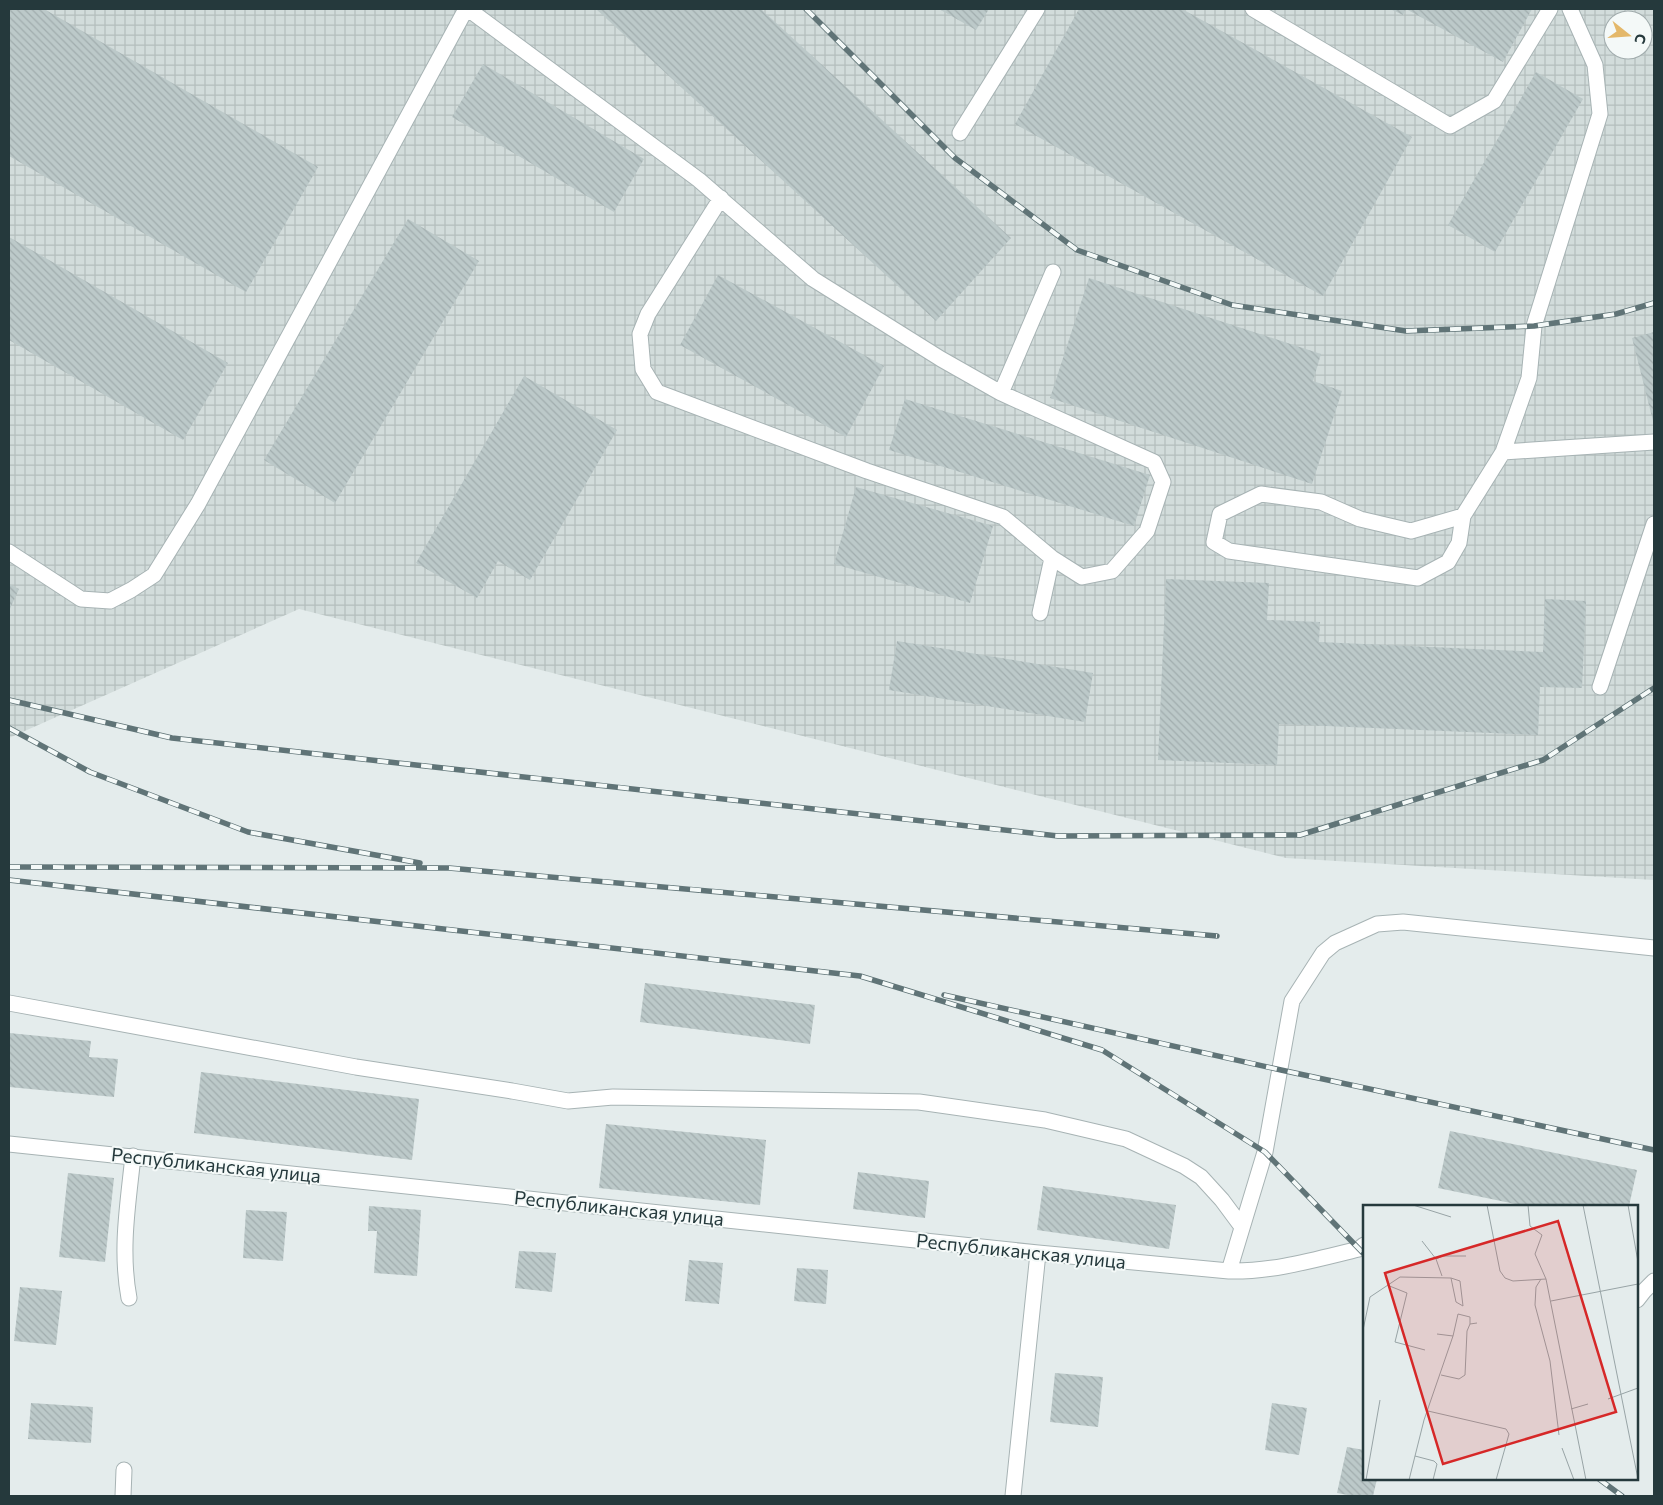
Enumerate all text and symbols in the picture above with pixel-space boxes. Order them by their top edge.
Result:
north arrow [1603,10,1653,60]
text: С [1631,32,1650,46]
street label: Республиканская улица [110,1142,322,1187]
street label: Республиканская улица [513,1185,725,1230]
inset map [1363,1205,1638,1480]
street label: Республиканская улица [915,1228,1127,1273]

